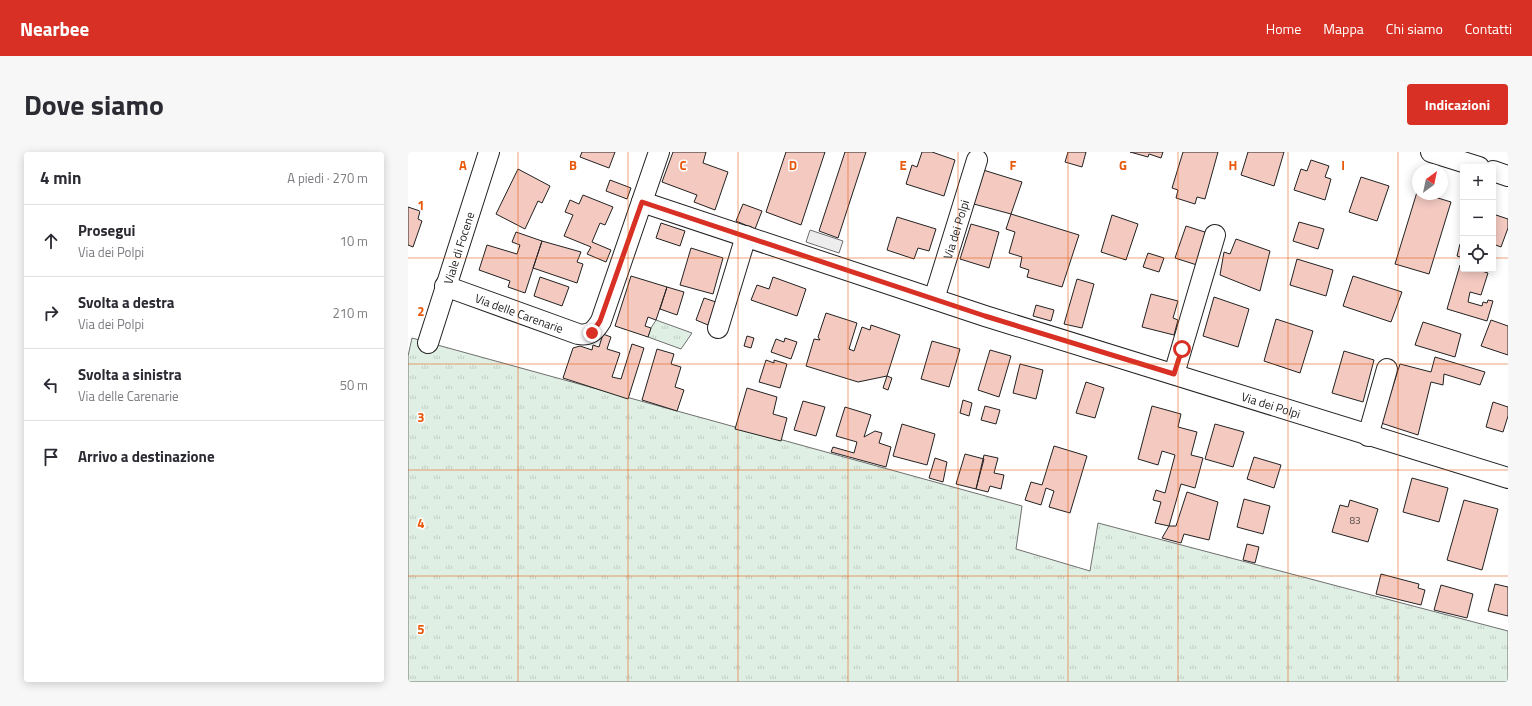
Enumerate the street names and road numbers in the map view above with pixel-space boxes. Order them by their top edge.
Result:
street label: Via dei Polpi [937,197,974,261]
street label: Viale di Focene [438,209,479,286]
street label: Via delle Carenarie [472,288,566,338]
street label: Via dei Polpi [1239,387,1303,423]

